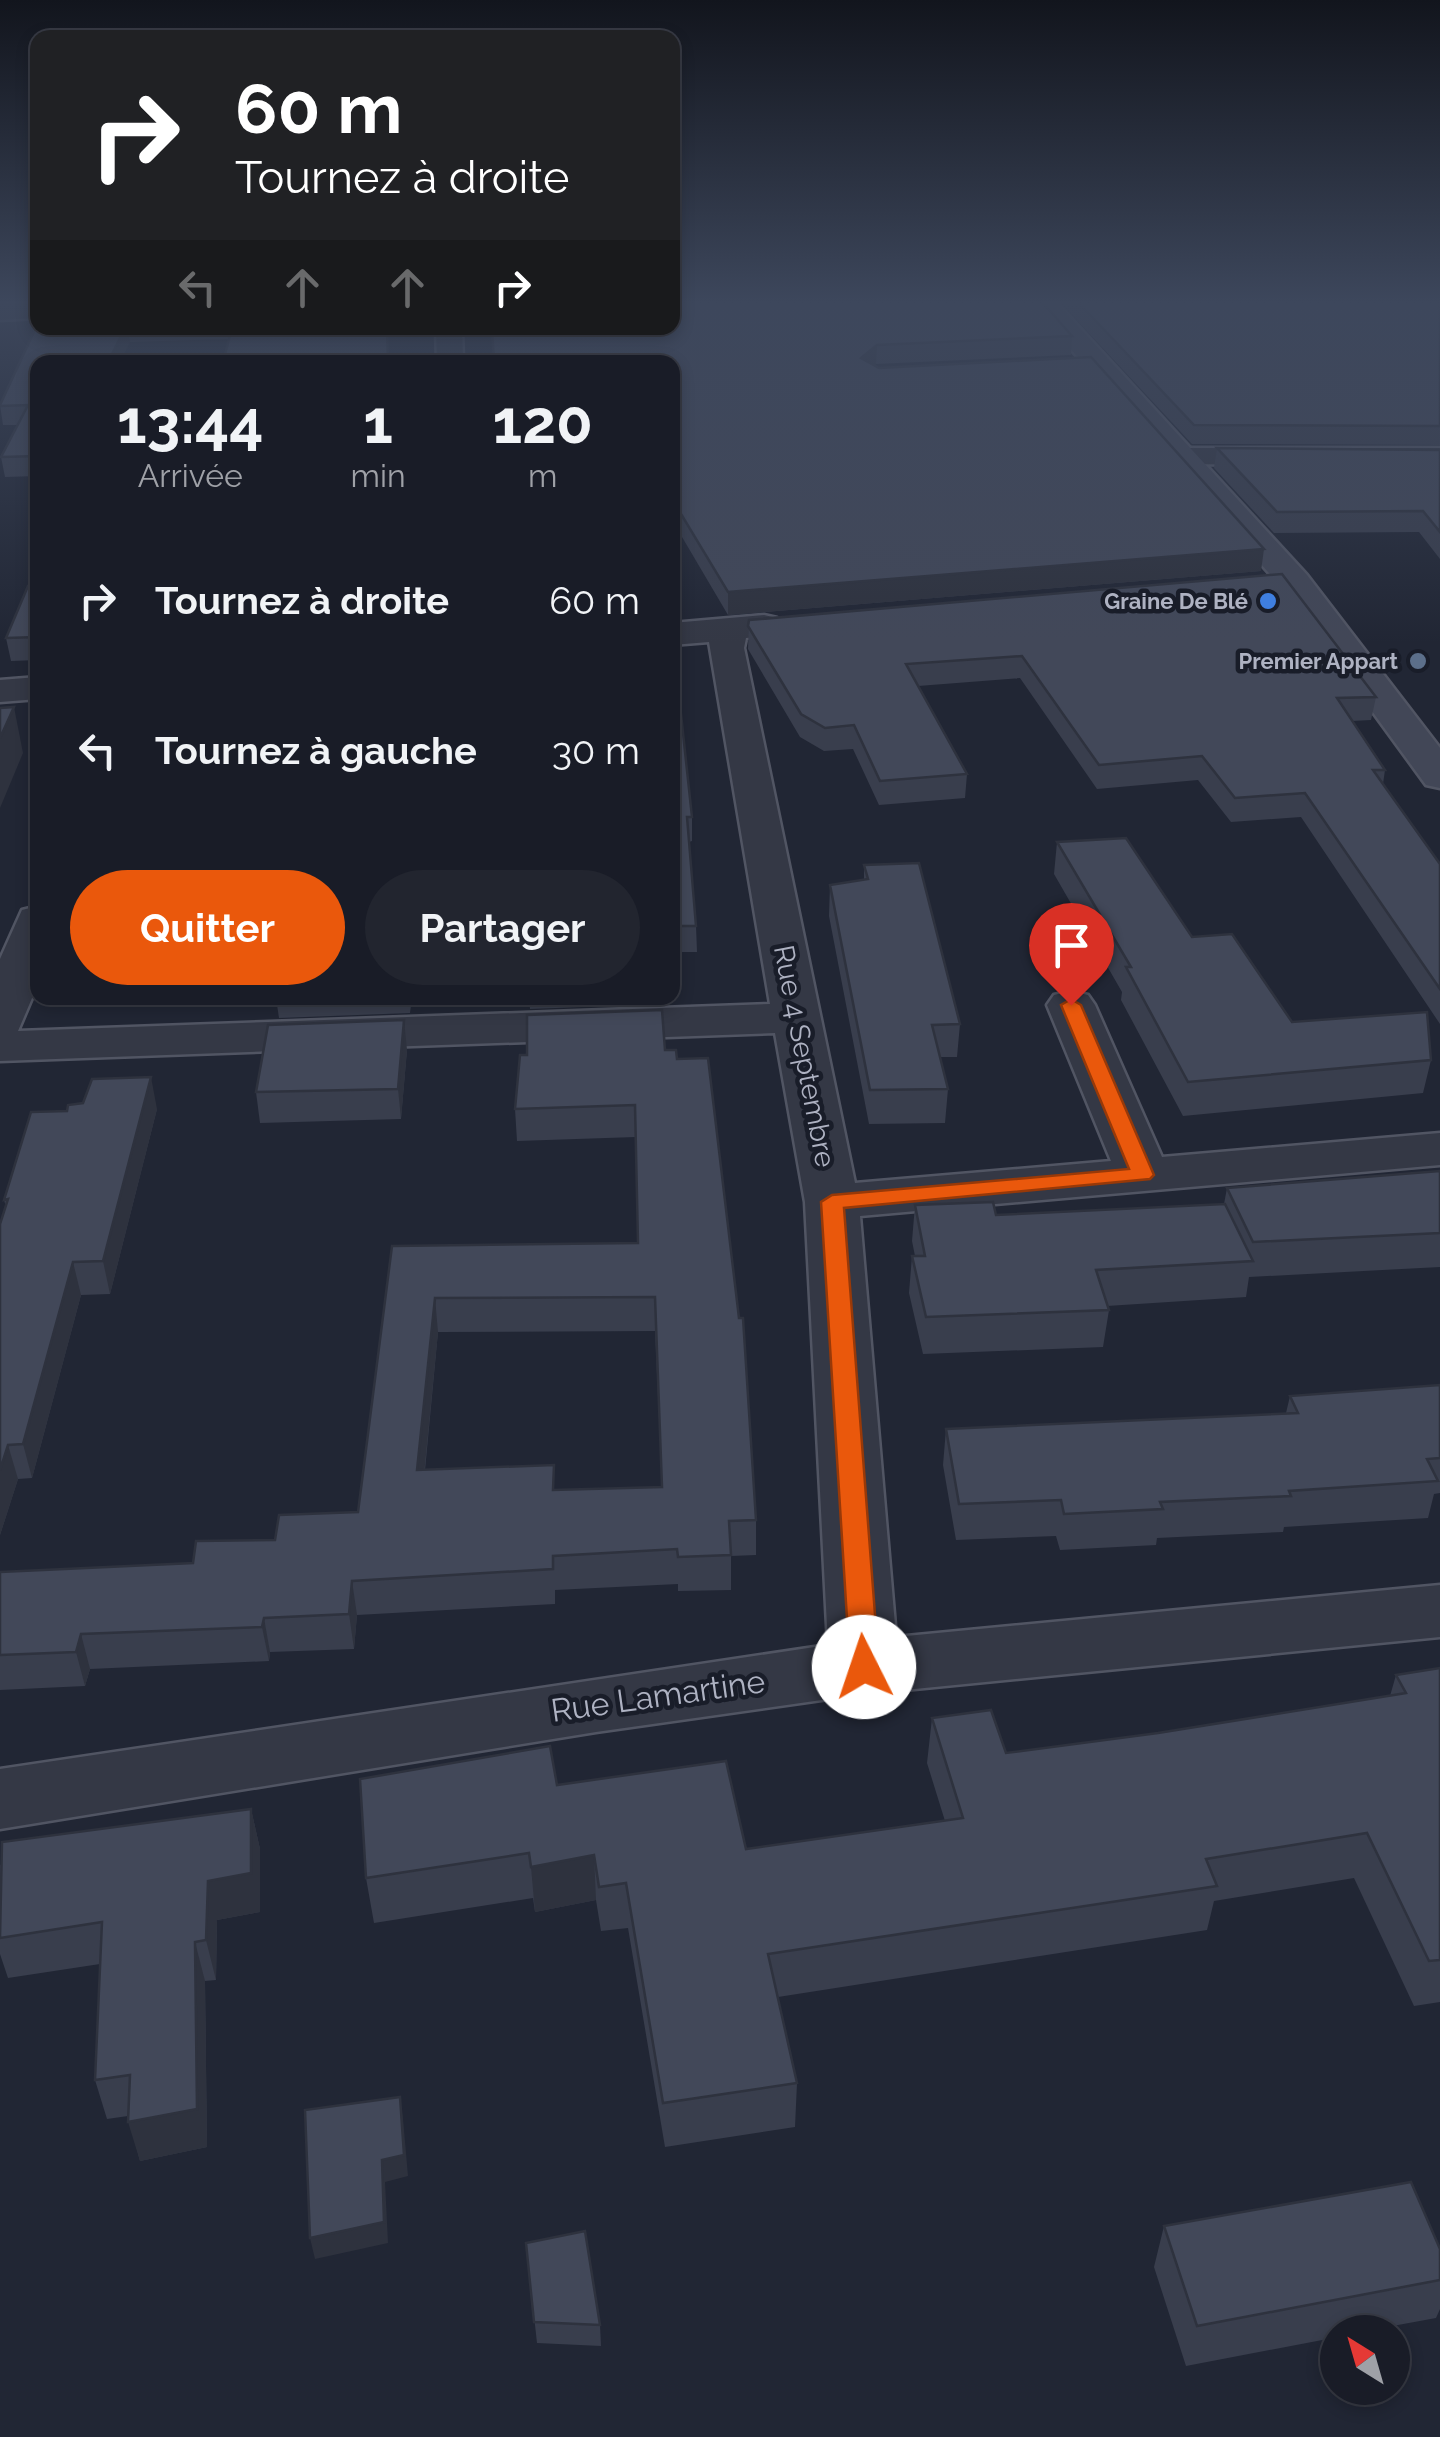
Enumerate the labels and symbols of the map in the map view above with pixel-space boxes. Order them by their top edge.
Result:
place label: Graine De Blé [1104,588,1248,614]
marker: Graine De Blé [1257,590,1279,612]
place label: Premier Appart [1239,648,1399,674]
marker: Premier Appart [1407,650,1429,672]
pin [1029,903,1114,1006]
street label: Rue 4 Septembre [767,942,842,1170]
position arrow [812,1615,916,1719]
street label: Rue Lamartine [548,1662,767,1729]
north arrow [1320,2315,1410,2405]

